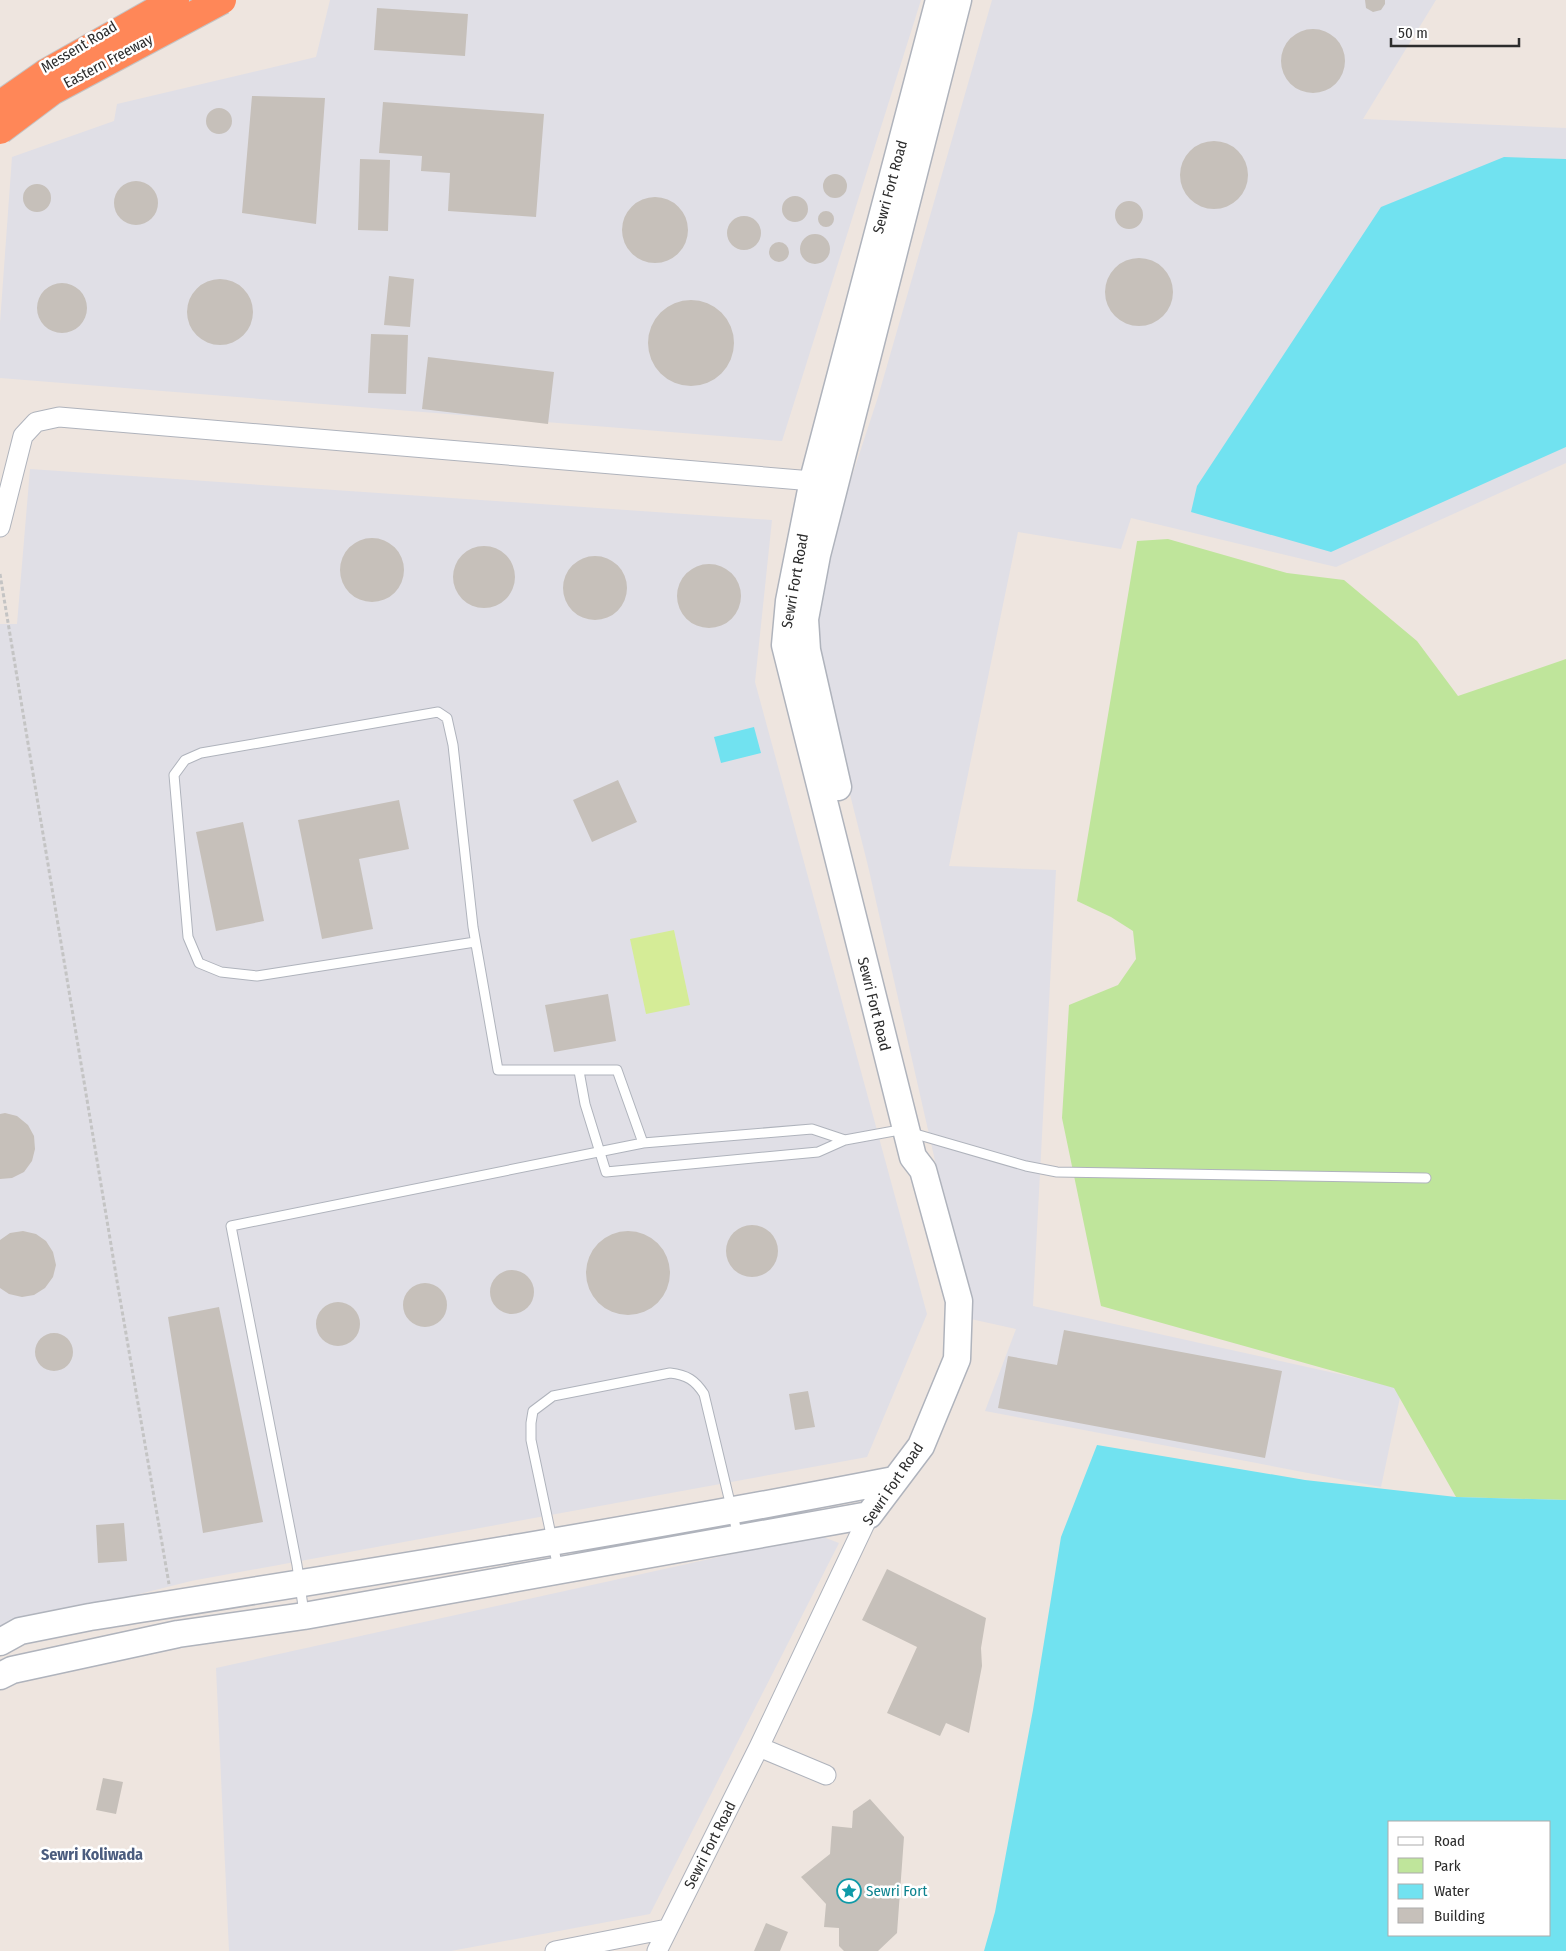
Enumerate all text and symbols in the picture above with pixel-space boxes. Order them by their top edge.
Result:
scale bar [1391,15,1518,47]
street label: Messent Road [38,17,120,77]
text: 50 m [1398,24,1428,42]
street label: Eastern Freeway [60,30,156,92]
street label: Sewri Fort Road [869,138,911,236]
street label: Sewri Fort Road [778,532,812,630]
street label: Sewri Fort Road [854,955,894,1053]
street label: Sewri Fort Road [859,1439,927,1529]
street label: Sewri Fort Road [680,1798,740,1892]
legend [1388,1821,1551,1936]
text: Road [1434,1832,1465,1850]
district label: Sewri Koliwada [41,1845,143,1864]
text: Park [1434,1857,1461,1875]
place icon: Sewri Fort [836,1878,862,1904]
place label: Sewri Fort [866,1882,927,1900]
text: Water [1434,1882,1470,1900]
text: Building [1434,1907,1485,1925]

